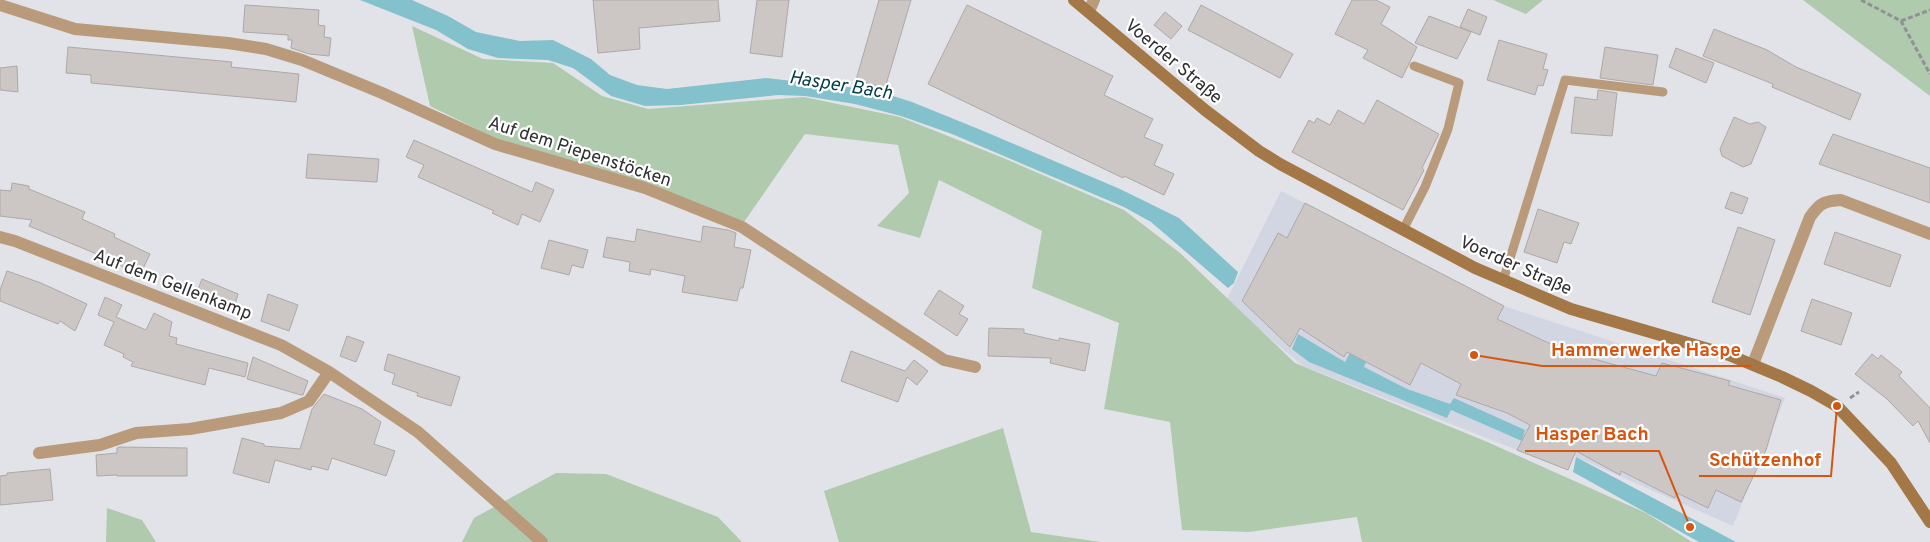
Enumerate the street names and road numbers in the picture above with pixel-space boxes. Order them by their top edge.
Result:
street label: Voerder Straße [1120,15,1227,110]
street label: Auf dem Piepenstöcken [485,112,674,193]
street label: Voerder Straße [1456,231,1575,301]
street label: Auf dem Gellenkamp [90,245,255,326]

